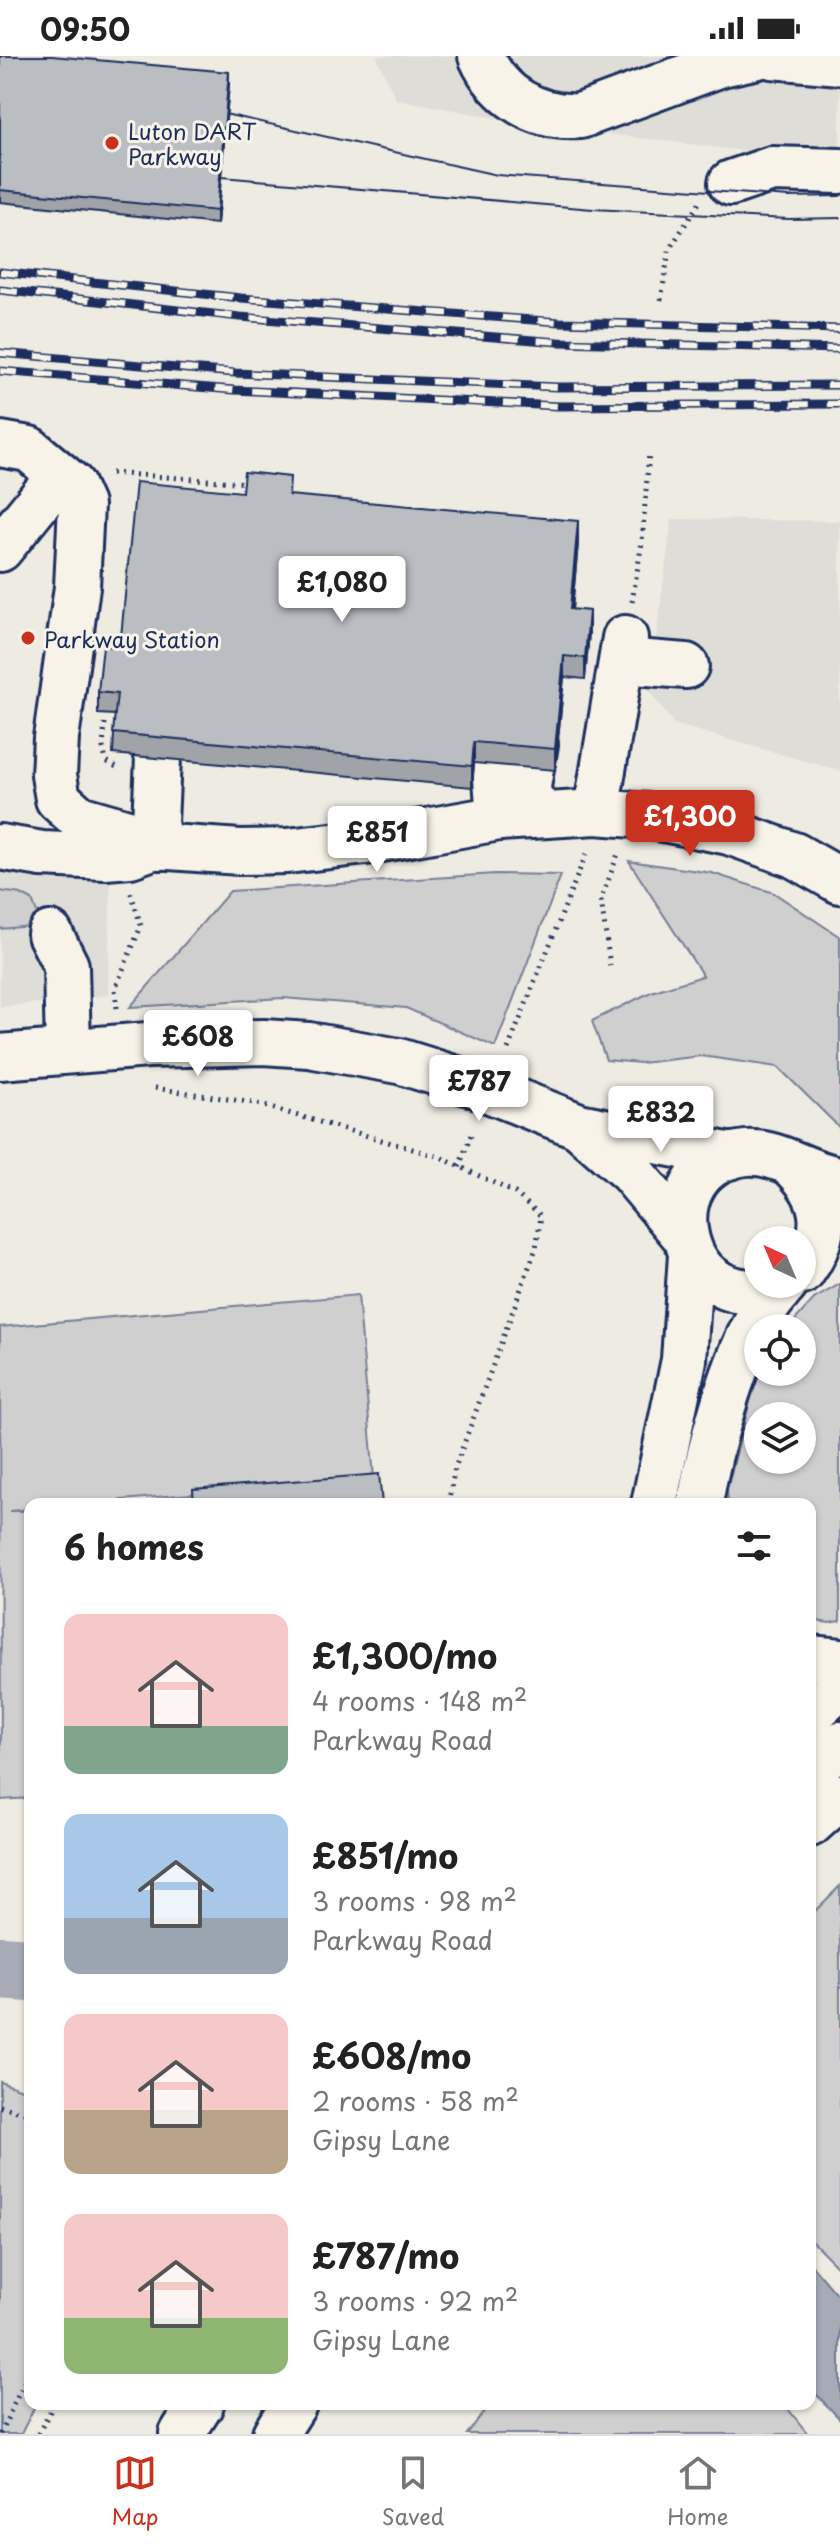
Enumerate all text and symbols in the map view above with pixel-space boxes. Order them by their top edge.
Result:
text: 09:50 [40,6,130,51]
place label: Luton DART Parkway [128,114,257,172]
marker: Luton DART Parkway [103,134,121,152]
pin: £1,080 [277,556,407,624]
text: £1,080 [297,562,387,601]
place label: Parkway Station [44,622,220,655]
marker: Parkway Station [19,629,37,647]
pin: £1,300 [625,790,755,858]
text: £1,300 [644,796,736,835]
pin: £851 [330,806,424,874]
text: £851 [346,812,408,851]
pin: £608 [151,1010,245,1078]
text: £608 [162,1016,234,1055]
pin: £787 [432,1055,526,1123]
text: £787 [447,1061,511,1100]
pin: £832 [614,1086,708,1154]
text: £832 [626,1092,696,1131]
north arrow [744,1226,816,1298]
map controls [744,1226,816,1474]
button: locate [744,1314,816,1386]
button: layers [744,1402,816,1474]
text: 6 homes [64,1520,204,1572]
icon: filters [732,1524,776,1568]
text: £1,300/mo [312,1629,497,1681]
icon: home [128,1646,224,1742]
text: 4 rooms · 148 m² [312,1681,527,1720]
text: Parkway Road [312,1720,493,1759]
text: £851/mo [312,1829,458,1881]
icon: home [128,1846,224,1942]
text: 3 rooms · 98 m² [312,1881,517,1920]
text: Parkway Road [312,1920,493,1959]
text: £608/mo [312,2029,471,2081]
icon: home [128,2046,224,2142]
text: 2 rooms · 58 m² [312,2081,519,2120]
text: Gipsy Lane [312,2120,450,2159]
text: £787/mo [312,2229,459,2281]
icon: home [128,2246,224,2342]
text: 3 rooms · 92 m² [312,2281,518,2320]
text: Gipsy Lane [312,2320,450,2359]
tab: Map [112,2451,159,2532]
tab: Saved [382,2451,444,2532]
tab: Home [667,2451,728,2532]

